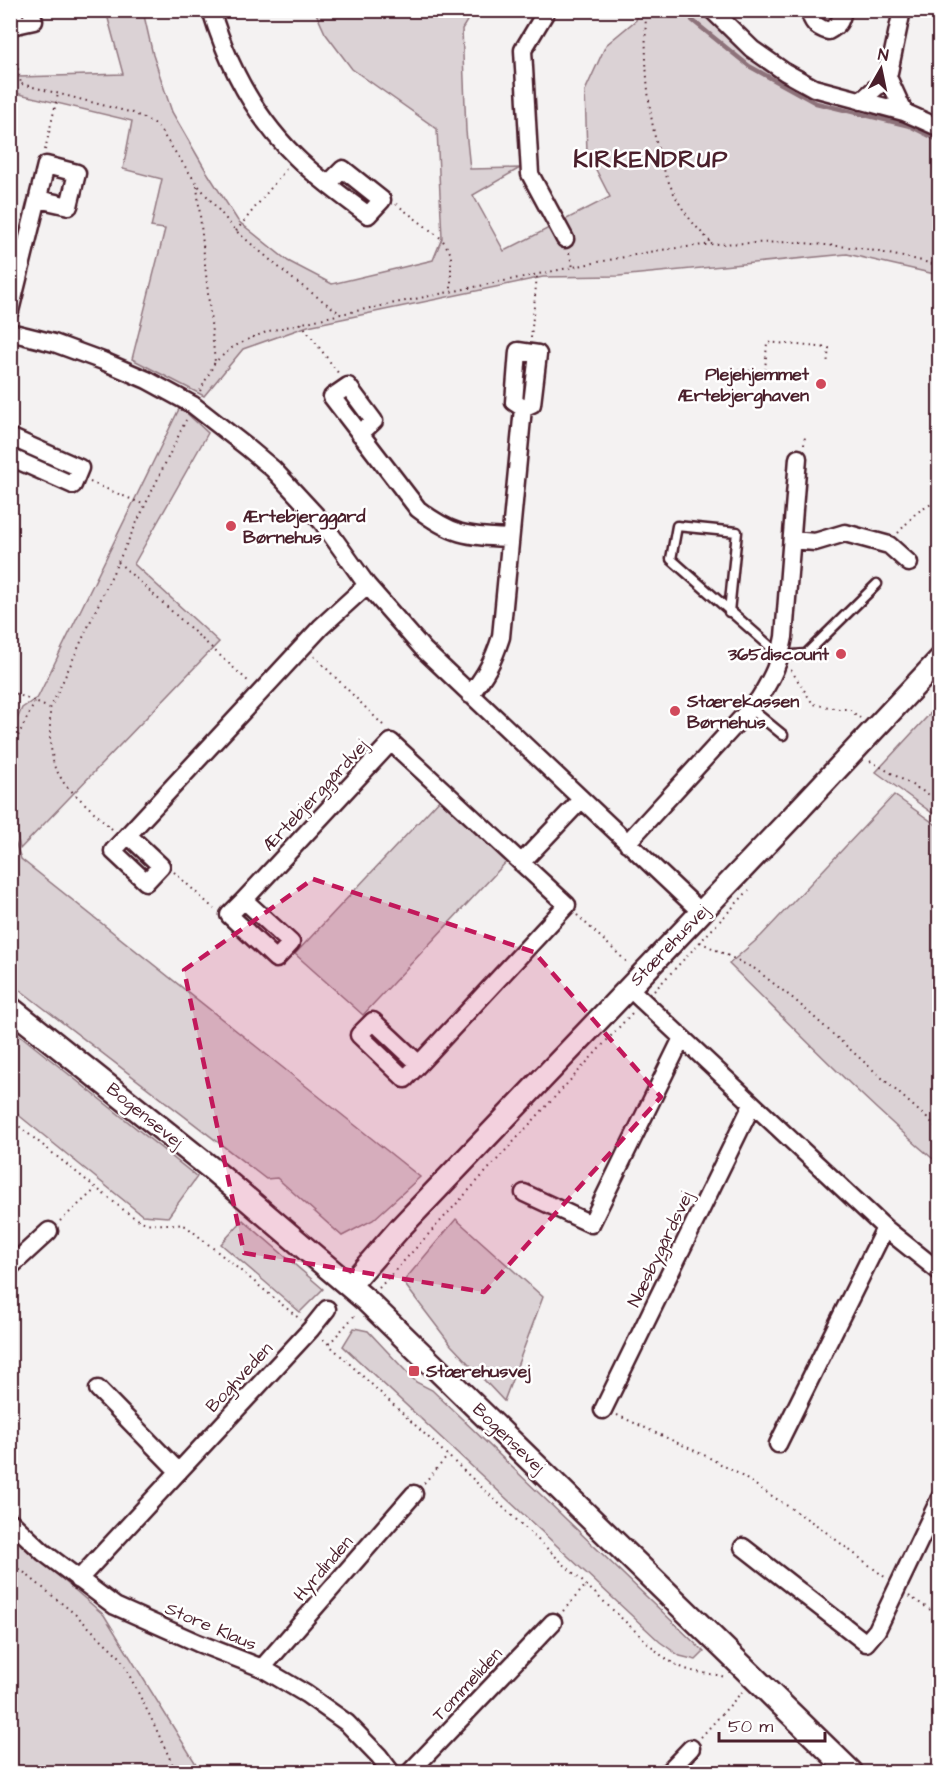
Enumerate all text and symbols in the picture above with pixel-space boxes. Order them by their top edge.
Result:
north arrow [851,39,911,99]
text: N [877,44,890,67]
district label: KIRKENDRUP [573,143,729,177]
place label: Plejehjemmet Ærtebjerghaven [678,362,810,409]
marker: Plejehjemmet Ærtebjerghaven [814,377,828,391]
place label: Ærtebjerggård Børnehus [243,504,366,550]
marker: Ærtebjerggård Børnehus [224,519,238,533]
place label: 365discount [727,642,830,667]
marker: 365discount [834,647,848,661]
place label: Stærekassen Børnehus [686,689,799,735]
marker: Stærekassen Børnehus [668,704,682,718]
street label: Ærtebjerggårdvej [257,733,375,858]
street label: Stærehusvej [624,899,715,992]
street label: Bogensevej [100,1077,189,1155]
street label: Næsbygårdsvej [622,1186,701,1312]
street label: Boghveden [200,1337,279,1419]
place label: Stærehusvej [425,1359,531,1384]
marker: Stærehusvej [407,1364,421,1378]
street label: Bogensevej [466,1397,551,1481]
street label: Hyrdinden [288,1530,360,1607]
street label: Store Klaus [161,1596,260,1657]
street label: Tommeliden [427,1642,508,1727]
scale bar [719,1705,826,1743]
text: 50 m [728,1714,773,1739]

